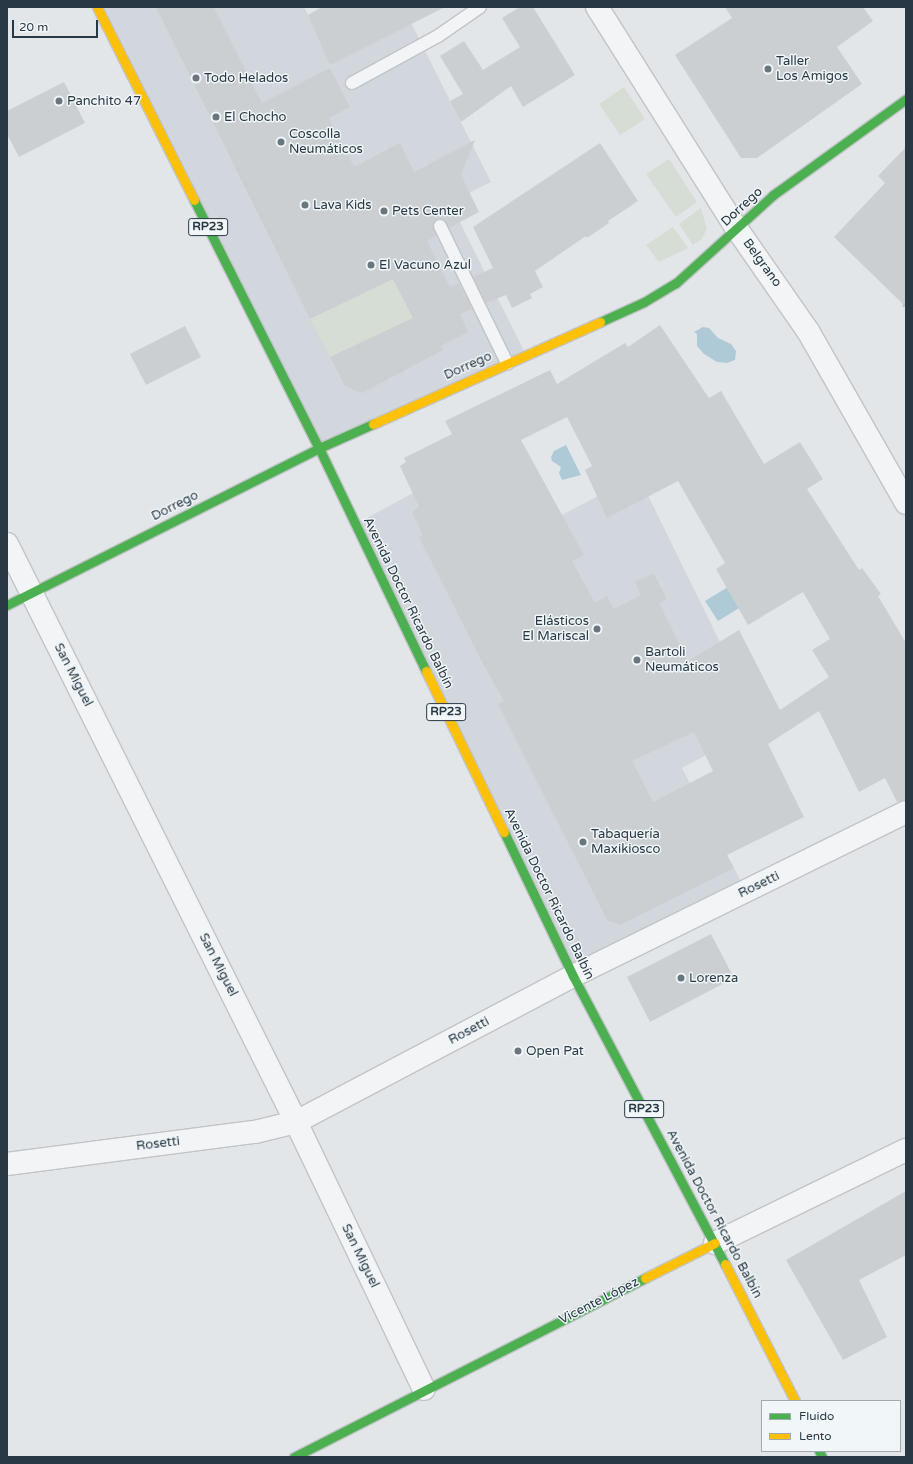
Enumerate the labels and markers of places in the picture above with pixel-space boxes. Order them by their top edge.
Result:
place label: Taller Los Amigos [776,54,848,85]
marker: Taller Los Amigos [763,64,773,74]
place label: Todo Helados [204,70,288,86]
marker: Todo Helados [191,73,201,83]
place label: Panchito 47 [67,93,141,109]
marker: Panchito 47 [54,96,64,106]
place label: El Chocho [224,109,287,125]
marker: El Chocho [211,112,221,122]
place label: Coscolla Neumáticos [289,127,363,158]
marker: Coscolla Neumáticos [276,137,286,147]
place label: Lava Kids [313,197,372,213]
marker: Lava Kids [300,200,310,210]
place label: Pets Center [392,203,464,219]
marker: Pets Center [379,206,389,216]
place label: El Vacuno Azul [379,257,471,273]
marker: El Vacuno Azul [366,260,376,270]
place label: Elásticos El Mariscal [522,614,589,645]
marker: Elásticos El Mariscal [592,624,602,634]
place label: Bartoli Neumáticos [645,645,719,676]
marker: Bartoli Neumáticos [632,655,642,665]
place label: Tabaquería Maxikiosco [591,827,660,858]
marker: Tabaquería Maxikiosco [578,837,588,847]
place label: Lorenza [689,970,738,986]
marker: Lorenza [676,973,686,983]
place label: Open Pat [526,1043,584,1059]
marker: Open Pat [513,1046,523,1056]

